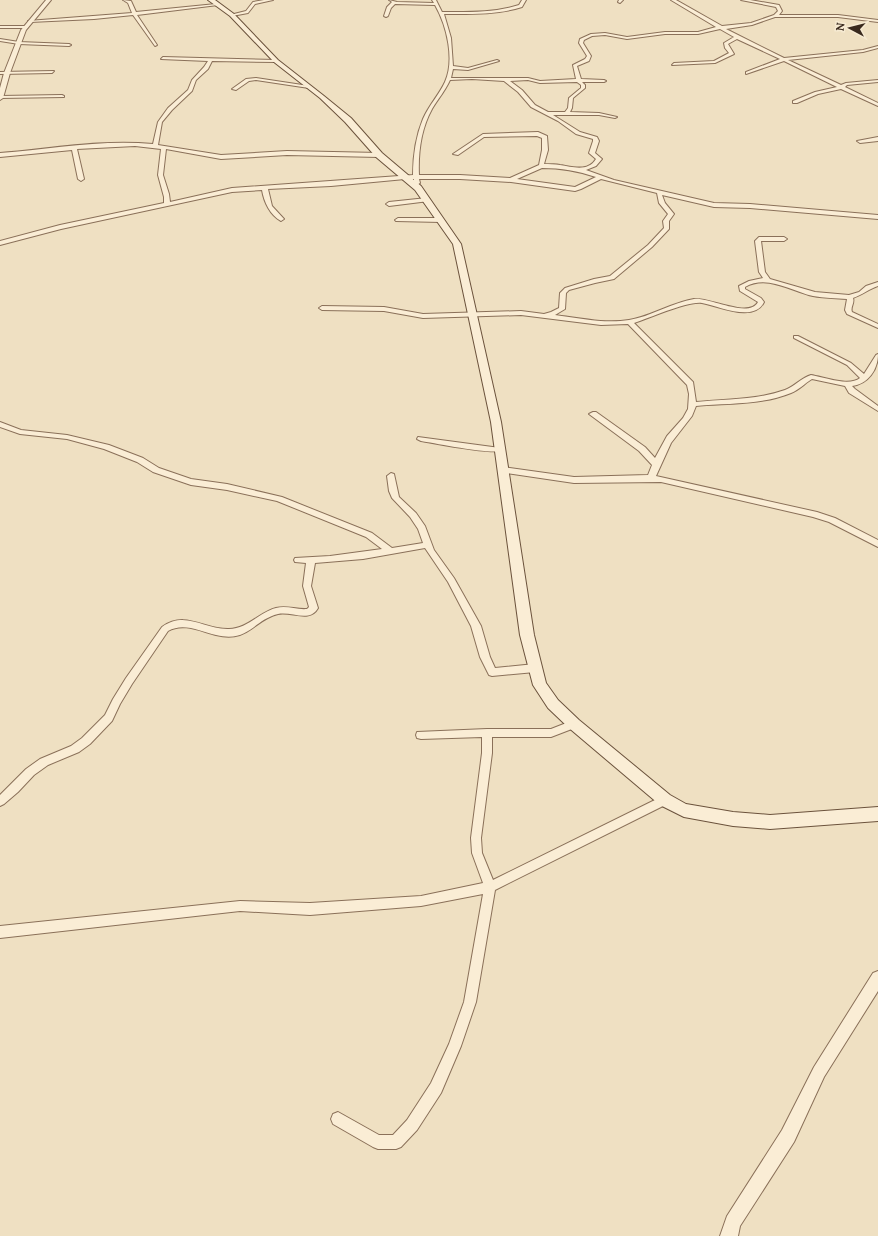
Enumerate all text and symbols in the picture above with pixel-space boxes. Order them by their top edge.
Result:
north arrow [830,8,870,48]
text: N [833,21,848,32]

